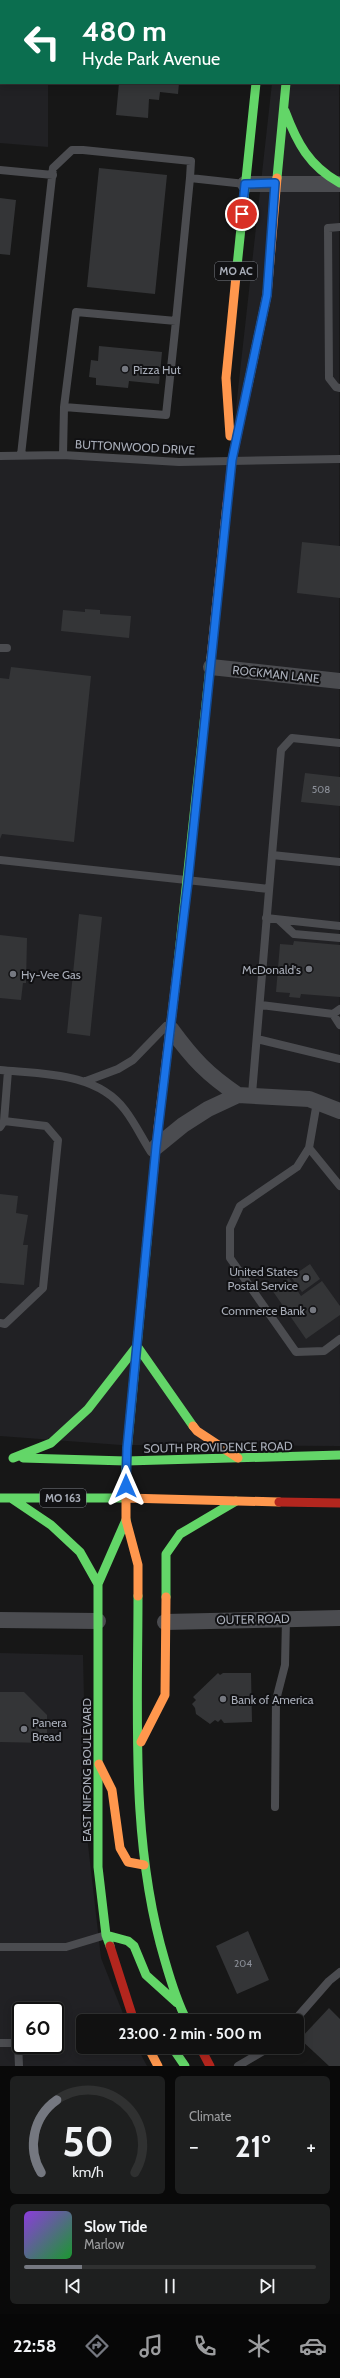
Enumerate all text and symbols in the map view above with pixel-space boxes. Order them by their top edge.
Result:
text: 480 m [82,14,167,48]
icon: left [16,16,68,68]
text: Hyde Park Avenue [82,48,220,70]
pin [225,197,259,231]
icon: arrive [231,203,253,225]
road number: MO AC [215,262,257,280]
place label: Pizza Hut [133,362,181,377]
marker: Pizza Hut [120,364,130,374]
street label: BUTTONWOOD DRIVE [75,436,196,458]
street label: ROCKMAN LANE [232,662,321,686]
house number: 508 [312,783,330,796]
place label: McDonald's [242,962,301,977]
marker: McDonald's [304,964,314,974]
place label: Hy-Vee Gas [21,967,81,982]
marker: Hy-Vee Gas [8,969,18,979]
place label: United States Postal Service [227,1264,298,1293]
marker: United States Postal Service [301,1273,311,1283]
place label: Commerce Bank [221,1303,306,1318]
marker: Commerce Bank [308,1305,318,1315]
street label: SOUTH PROVIDENCE ROAD [143,1438,293,1456]
position arrow [105,1465,147,1507]
road number: MO 163 [40,1489,86,1507]
street label: OUTER ROAD [216,1611,290,1627]
place label: Bank of America [231,1692,314,1707]
marker: Bank of America [218,1694,228,1704]
street label: EAST NIFONG BOULEVARD [79,1698,94,1842]
place label: Panera Bread [32,1715,67,1744]
marker: Panera Bread [19,1724,29,1734]
house number: 204 [234,1957,252,1970]
speed limit sign: 60 [12,2002,64,2054]
text: 23:00 · 2 min · 500 m [119,2025,261,2043]
text: Climate [189,2108,231,2124]
text: 50 [62,2116,113,2166]
text: 21° [235,2128,270,2165]
text: − [189,2133,199,2160]
text: + [306,2133,316,2160]
text: km/h [72,2163,103,2181]
text: Slow Tide [84,2218,147,2236]
text: Marlow [84,2236,124,2252]
icon: previous [62,2275,84,2297]
icon: pause [159,2275,181,2297]
icon: next [256,2275,278,2297]
icon: directions [83,2332,111,2360]
icon: music [137,2332,165,2360]
icon: phone [191,2332,219,2360]
icon: climate [245,2332,273,2360]
icon: car [299,2332,327,2360]
text: 22:58 [13,2335,57,2357]

